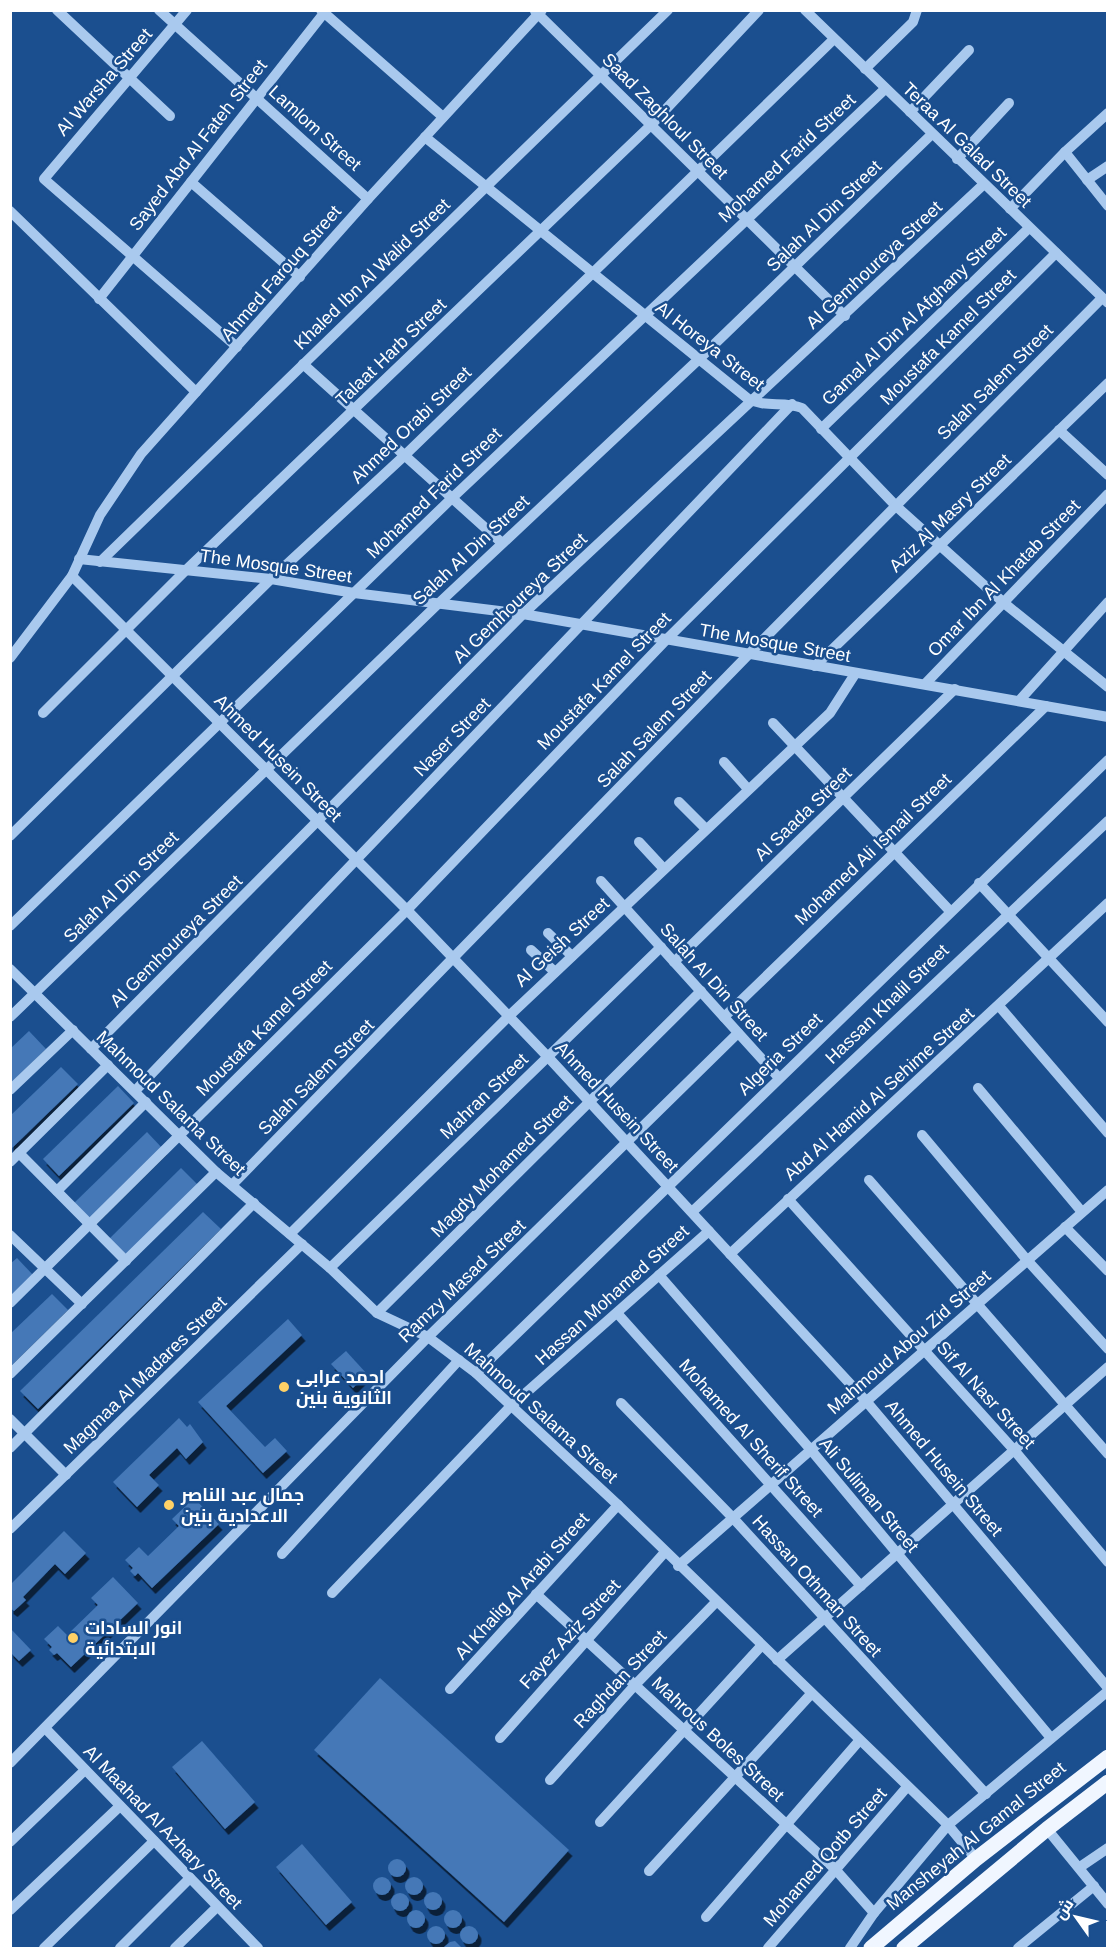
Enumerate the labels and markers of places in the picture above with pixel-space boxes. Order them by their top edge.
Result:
place label: احمد عرابى الثانوية بنين [296,1367,392,1409]
marker: احمد عرابى الثانوية بنين [277,1380,291,1394]
place label: جمال عبد الناصر الاعدادية بنين [180,1485,304,1527]
marker: جمال عبد الناصر الاعدادية بنين [162,1498,176,1512]
place label: انور السادات الابتدائية [85,1618,182,1659]
marker: انور السادات الابتدائية [66,1631,80,1645]

